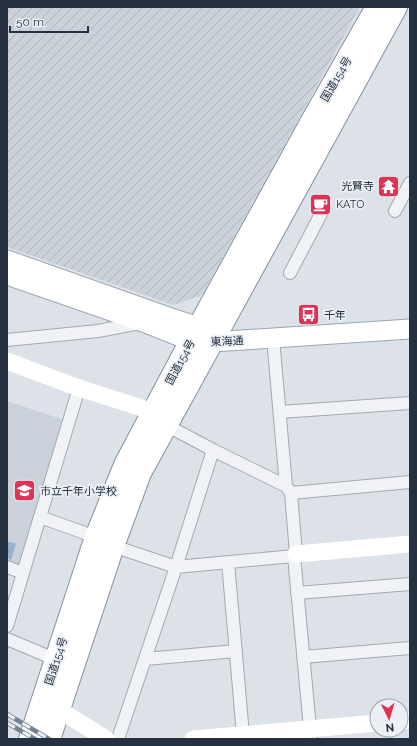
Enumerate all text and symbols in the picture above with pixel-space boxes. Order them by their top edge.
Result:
scale bar [10,8,88,34]
text: 50 m [16,15,44,29]
street label: 国道154号 [318,54,354,104]
temple icon: 光賢寺 [376,173,402,199]
place label: 光賢寺 [341,180,374,193]
cafe icon: KATO [307,191,333,217]
place label: KATO [336,198,364,211]
bus stop icon: 千年 [296,302,322,328]
place label: 千年 [324,309,346,322]
street label: 東海通 [210,334,244,349]
street label: 国道154号 [163,337,198,387]
school or university icon: 市立千年小学校 [12,478,38,504]
place label: 市立千年小学校 [40,485,117,498]
street label: 国道154号 [43,636,70,687]
north arrow [369,698,409,738]
text: N [385,721,395,734]

